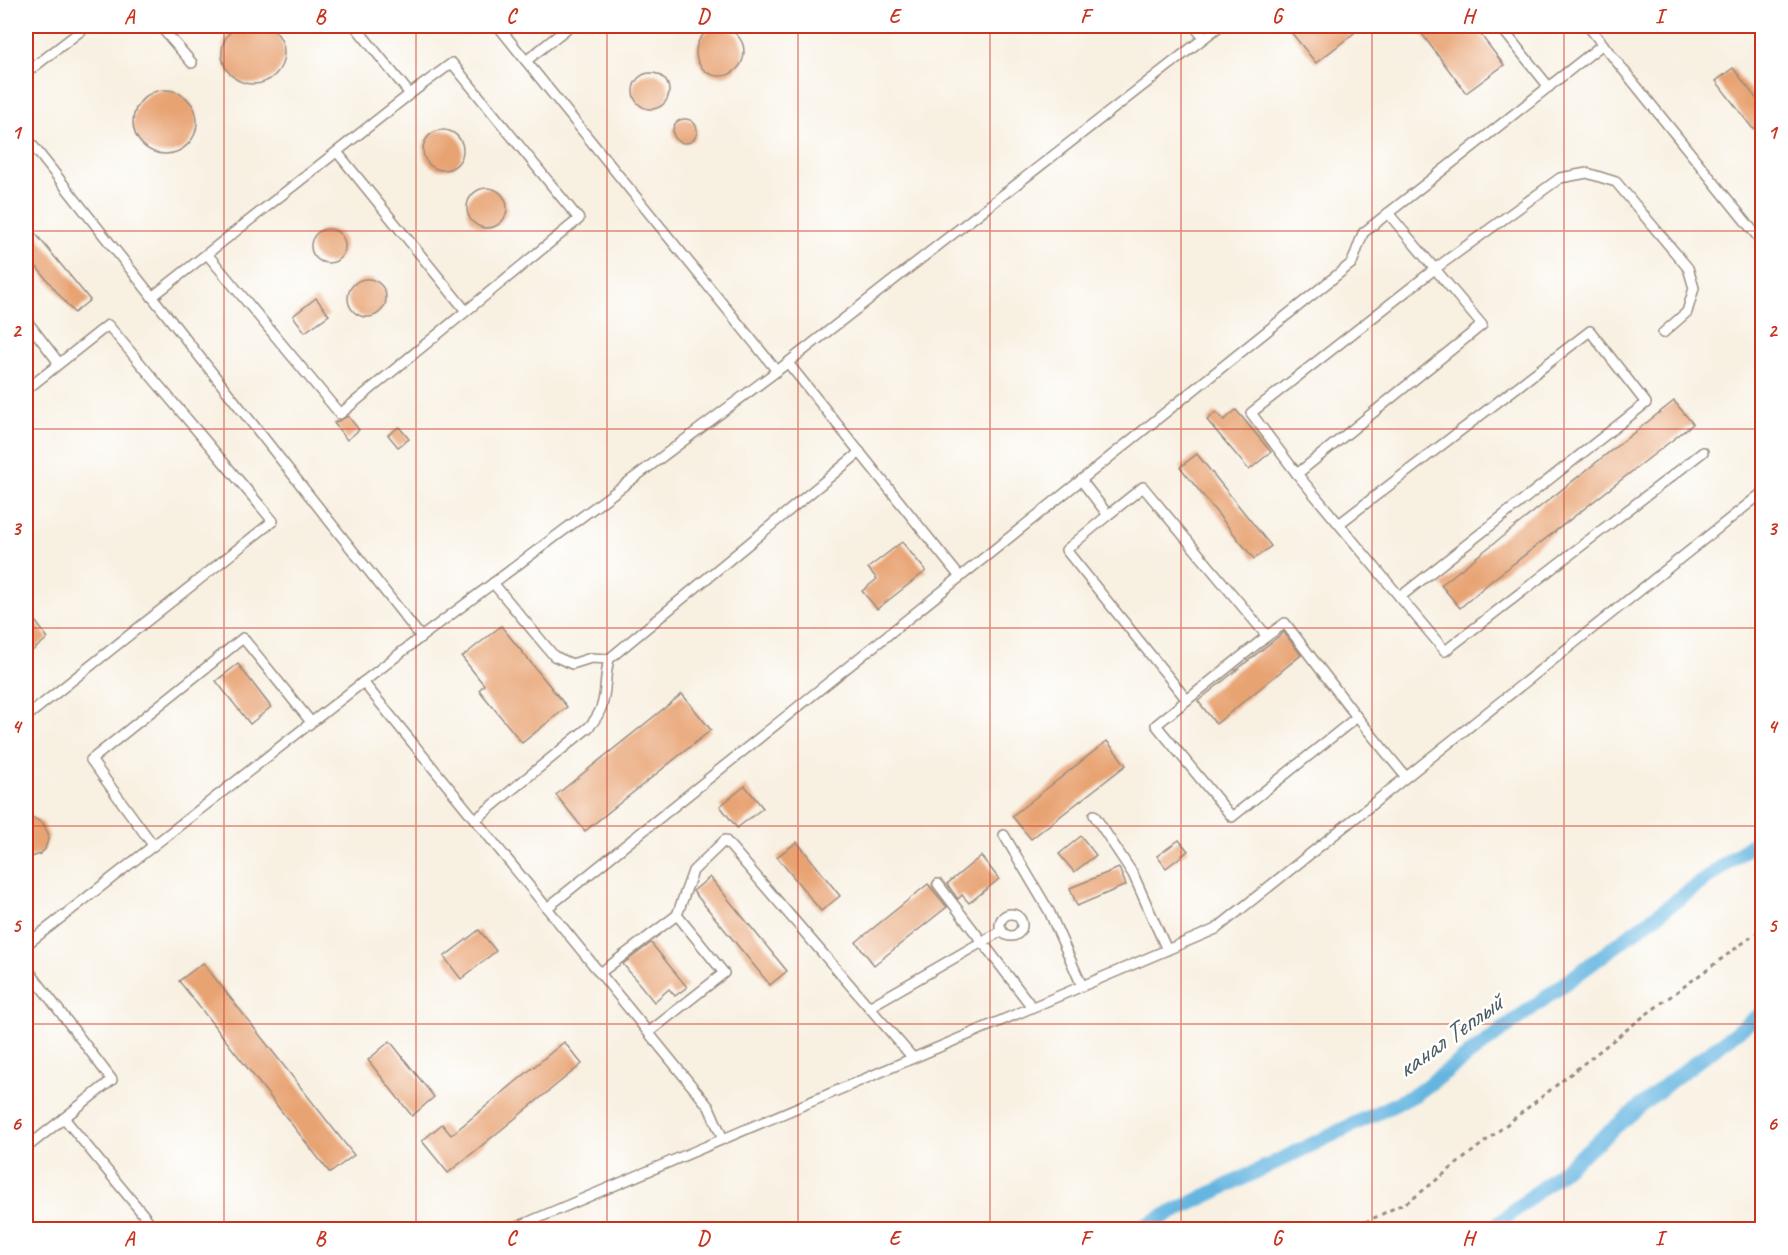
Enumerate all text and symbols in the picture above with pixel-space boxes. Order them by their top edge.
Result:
text: A [124,4,136,29]
text: B [315,4,327,29]
text: C [506,4,518,29]
text: D [697,4,711,29]
text: E [889,4,903,29]
text: F [1080,4,1094,29]
text: G [1272,4,1285,29]
text: H [1462,4,1477,29]
text: I [1655,4,1668,29]
text: 1 [12,120,23,145]
text: 1 [1768,120,1779,145]
text: 2 [12,318,23,343]
text: 2 [1768,318,1779,343]
text: 3 [12,516,23,541]
text: 3 [1768,516,1779,541]
text: 4 [12,714,24,739]
text: 4 [1768,714,1780,739]
text: 5 [12,913,23,938]
text: 5 [1768,913,1779,938]
water label: канал Теплый [1389,983,1513,1086]
text: 6 [11,1111,22,1136]
text: 6 [1767,1111,1778,1136]
text: A [124,1226,136,1251]
text: B [315,1226,327,1251]
text: C [506,1226,518,1251]
text: D [697,1226,711,1251]
text: E [889,1226,903,1251]
text: F [1080,1226,1094,1251]
text: G [1272,1226,1285,1251]
text: H [1462,1226,1477,1251]
text: I [1655,1226,1668,1251]

